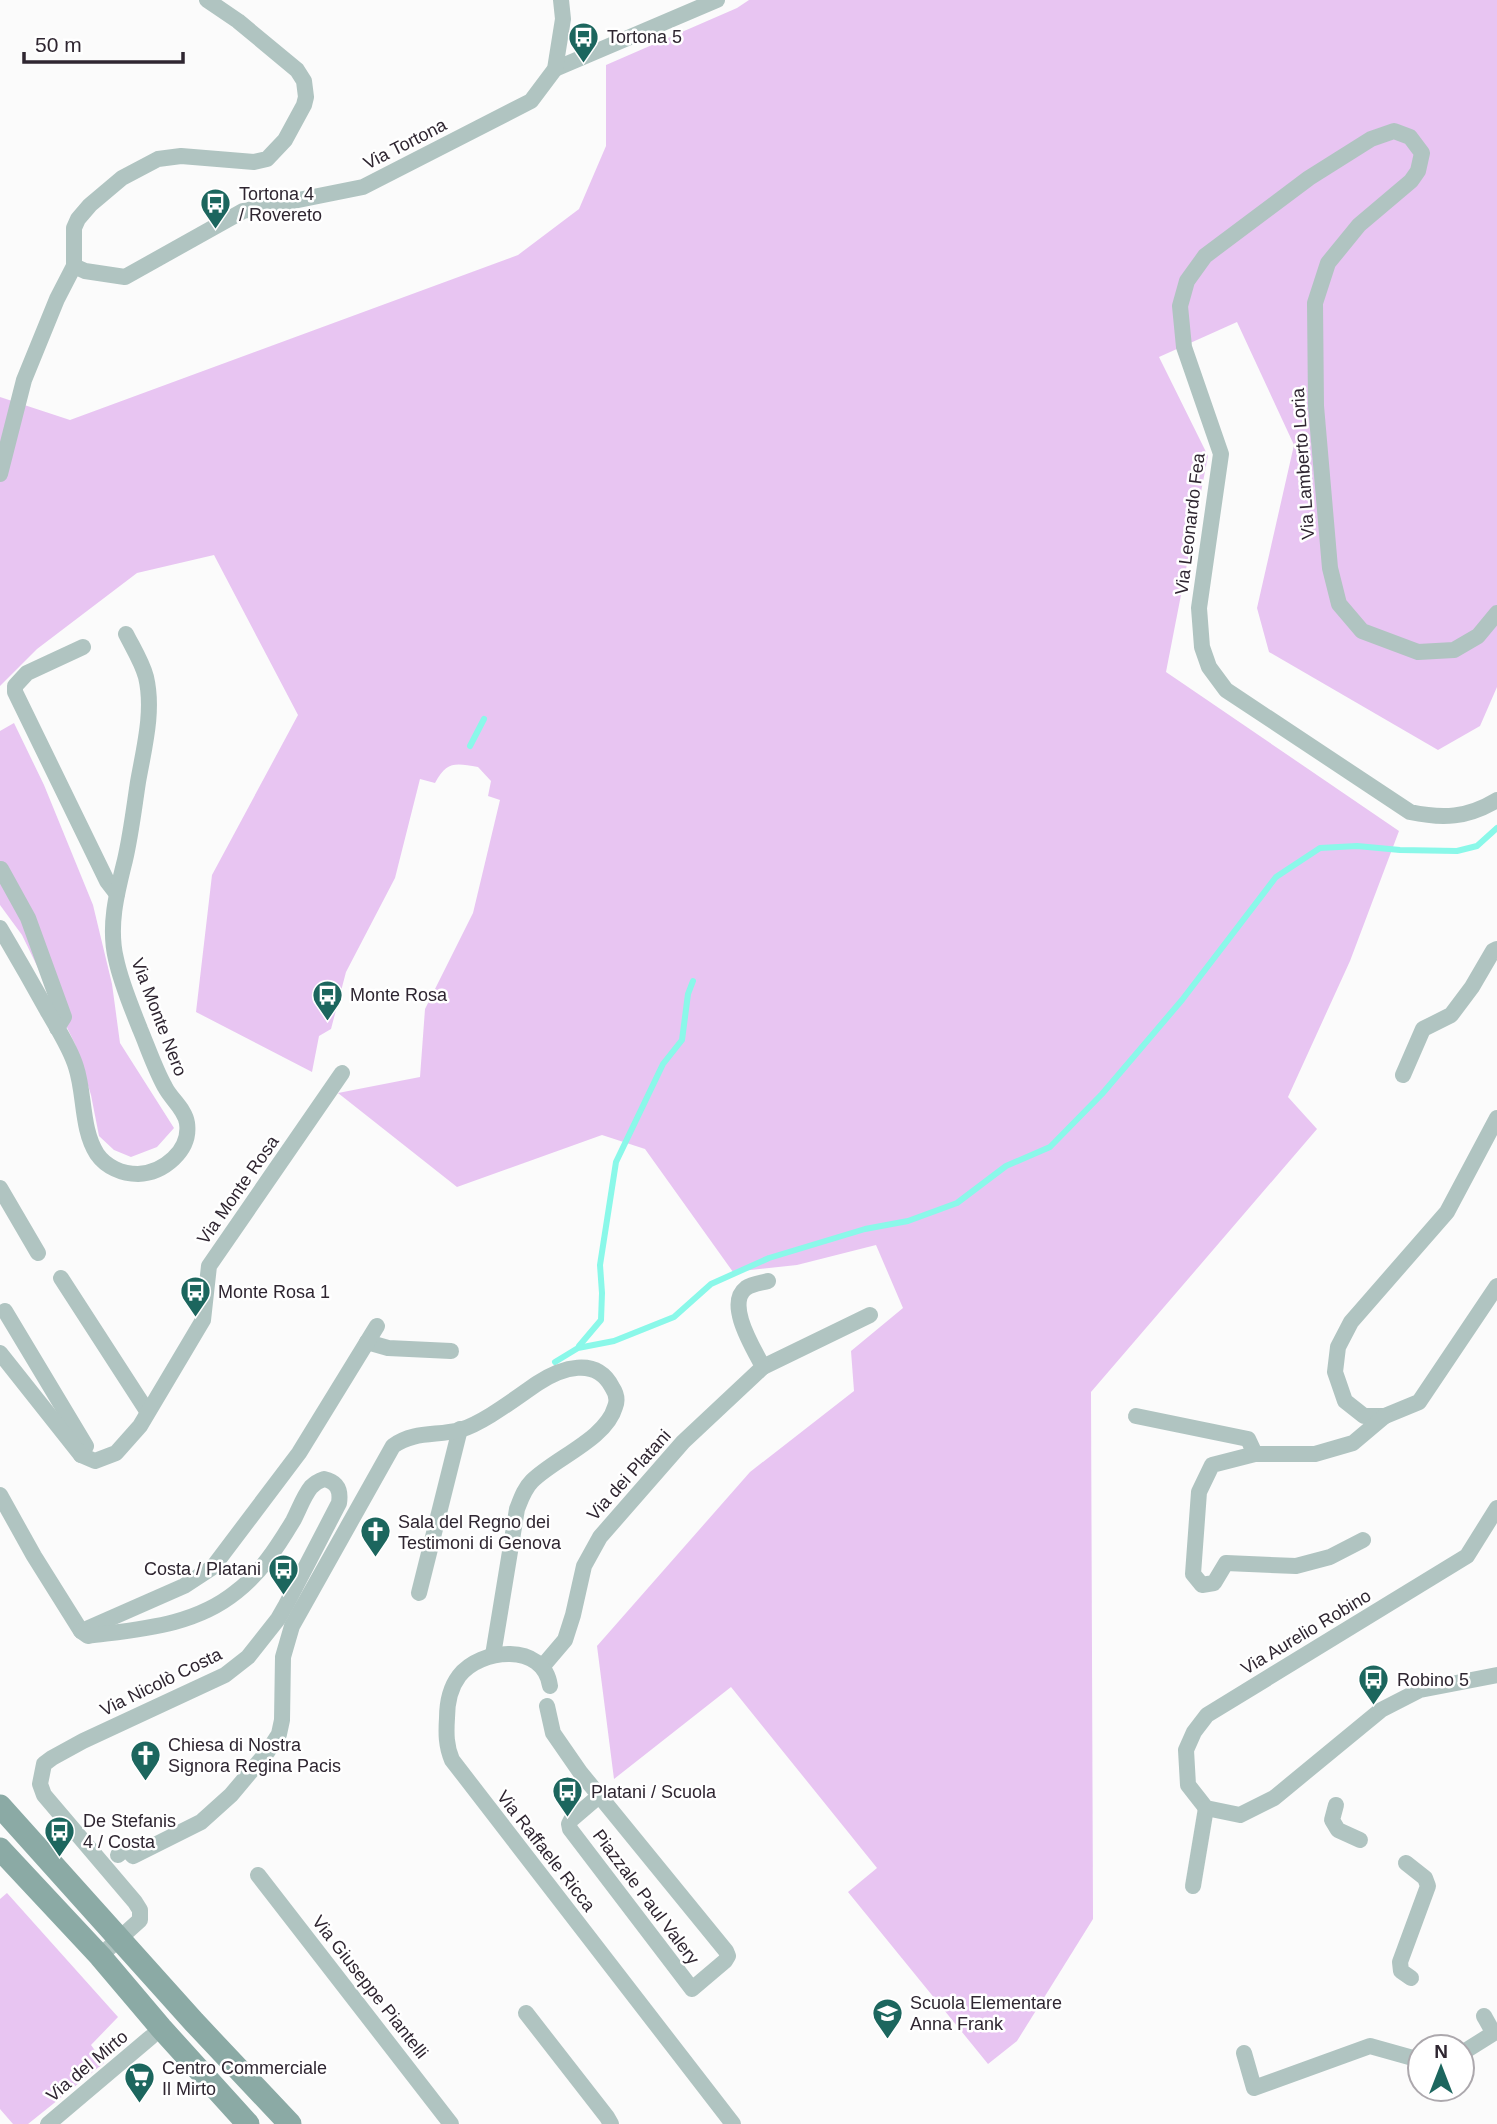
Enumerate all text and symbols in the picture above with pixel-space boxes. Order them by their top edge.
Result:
bus stop icon: Tortona 5 [567,20,601,64]
scale bar [24,21,184,65]
place label: Tortona 5 [607,27,682,47]
text: 50 m [35,33,82,56]
street label: Via Tortona [360,114,451,173]
place label: Tortona 4 / Rovereto [239,184,322,225]
bus stop icon: Tortona 4 / Rovereto [199,187,233,231]
street label: Via Lamberto Loria [1288,387,1318,540]
street label: Via Leonardo Fea [1171,451,1209,596]
street label: Via Monte Nero [127,955,191,1079]
bus stop icon: Monte Rosa [310,978,344,1022]
place label: Monte Rosa [350,985,448,1005]
street label: Via Monte Rosa [193,1131,283,1248]
bus stop icon: Monte Rosa 1 [178,1275,212,1319]
place label: Monte Rosa 1 [218,1282,330,1302]
street label: Via dei Platani [583,1426,675,1524]
place label: Sala del Regno dei Testimoni di Genova [398,1512,562,1553]
church icon: Sala del Regno dei Testimoni di Genova [358,1515,392,1559]
bus stop icon: Costa / Platani [267,1552,301,1596]
place label: Costa / Platani [144,1559,261,1579]
street label: Via Aurelio Robino [1238,1585,1374,1679]
street label: Via Nicolò Costa [97,1643,226,1720]
bus stop icon: Robino 5 [1357,1663,1391,1707]
place label: Robino 5 [1397,1670,1469,1690]
place label: Chiesa di Nostra Signora Regina Pacis [168,1735,341,1776]
church icon: Chiesa di Nostra Signora Regina Pacis [128,1738,162,1782]
bus stop icon: Platani / Scuola [551,1775,585,1819]
place label: Platani / Scuola [591,1782,717,1802]
street label: Via Raffaele Ricca [493,1787,600,1916]
place label: De Stefanis 4 / Costa [83,1811,176,1852]
bus stop icon: De Stefanis 4 / Costa [43,1814,77,1858]
street label: Piazzale Paul Valery [589,1826,703,1968]
street label: Via Giuseppe Piantelli [308,1912,432,2062]
place label: Scuola Elementare Anna Frank [910,1993,1062,2034]
school or university icon: Scuola Elementare Anna Frank [870,1996,904,2040]
street label: Via del Mirto [42,2026,132,2106]
north arrow [1406,2033,1476,2103]
text: N [1434,2041,1448,2062]
place label: Centro Commerciale Il Mirto [162,2058,327,2099]
supermarket icon: Centro Commerciale Il Mirto [122,2061,156,2105]

